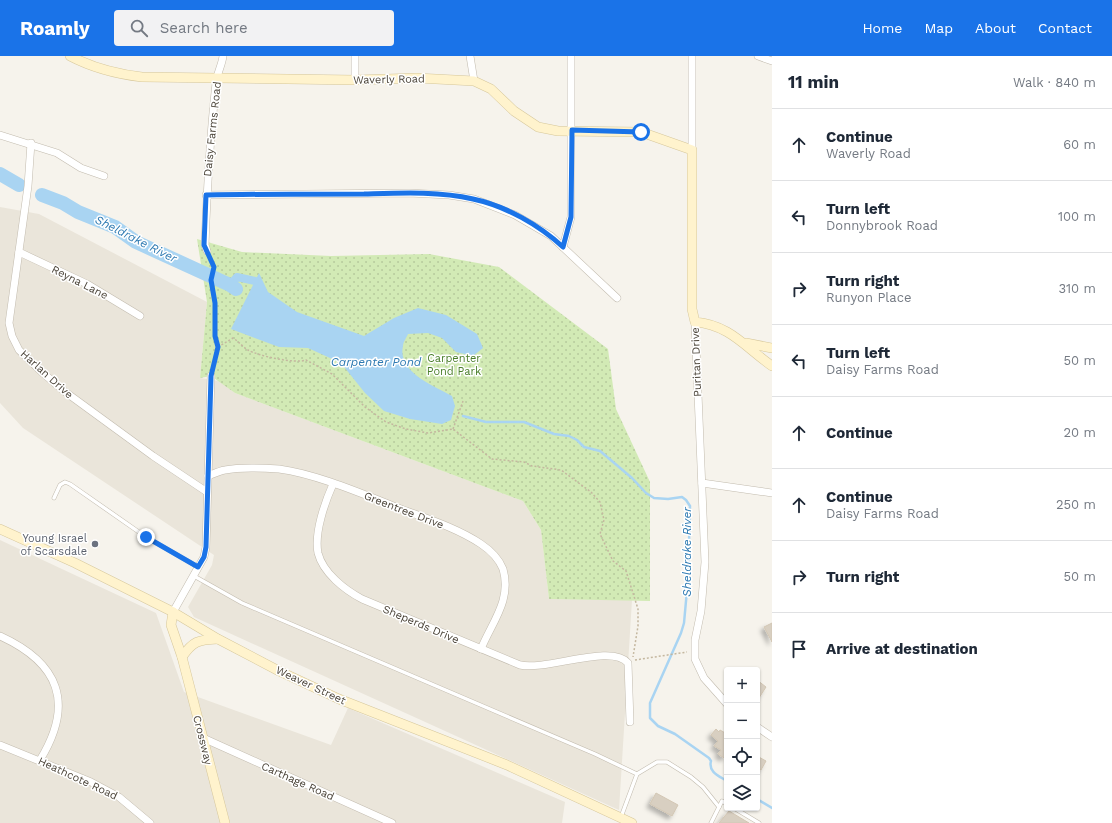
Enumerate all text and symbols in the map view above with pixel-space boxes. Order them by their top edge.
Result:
search box [114,10,394,46]
text: Roamly [20,17,90,40]
icon: search [128,17,150,39]
text: Search here [160,19,248,37]
text: Home [862,20,902,36]
text: Map [924,20,953,36]
text: About [975,20,1016,36]
text: Contact [1038,20,1092,36]
street label: Waverly Road [353,72,425,87]
text: 11 min [788,72,839,92]
text: Walk · 840 m [1013,75,1096,90]
street label: Daisy Farms Road [201,81,224,177]
route start [632,123,650,141]
text: Continue [826,128,893,146]
icon: ahead [788,134,810,156]
text: 60 m [1063,137,1096,152]
text: Waverly Road [826,146,911,161]
text: Turn left [826,200,890,218]
icon: left [788,206,810,228]
text: 100 m [1058,209,1096,224]
water label: Sheldrake River [93,212,180,266]
text: Donnybrook Road [826,218,938,233]
street label: Reyna Lane [49,263,110,302]
text: Turn right [826,272,899,290]
icon: right [788,278,810,300]
text: 310 m [1058,281,1096,296]
text: Runyon Place [826,290,911,305]
street label: Puritan Drive [689,327,704,397]
text: Turn left [826,344,890,362]
street label: Harlan Drive [18,347,76,401]
icon: left [788,350,810,372]
park label: Carpenter Pond Park [427,352,481,378]
text: 50 m [1064,353,1096,368]
water label: Carpenter Pond [331,355,422,369]
text: Daisy Farms Road [826,362,939,377]
icon: ahead [788,422,810,444]
text: Continue [826,424,893,442]
text: 20 m [1064,425,1096,440]
text: Continue [826,488,893,506]
street label: Greentree Drive [362,489,446,532]
icon: ahead [788,494,810,516]
text: 250 m [1056,497,1096,512]
water label: Sheldrake River [680,506,694,597]
text: Daisy Farms Road [826,506,939,521]
route end [137,528,155,546]
place label: Young Israel of Scarsdale [21,532,88,558]
marker: Young Israel of Scarsdale [90,539,100,549]
icon: right [788,566,810,588]
text: Turn right [826,568,899,586]
text: 50 m [1064,569,1096,584]
street label: Sheperds Drive [381,603,461,646]
icon: arrive [788,638,810,660]
text: Arrive at destination [826,640,978,658]
street label: Weaver Street [274,664,348,708]
map controls [724,667,760,811]
button: + [724,667,760,703]
button: − [724,703,760,739]
street label: Crossway [190,714,215,766]
button: locate [724,739,760,775]
street label: Heathcote Road [36,754,119,803]
street label: Carthage Road [259,760,336,803]
button: layers [724,775,760,811]

